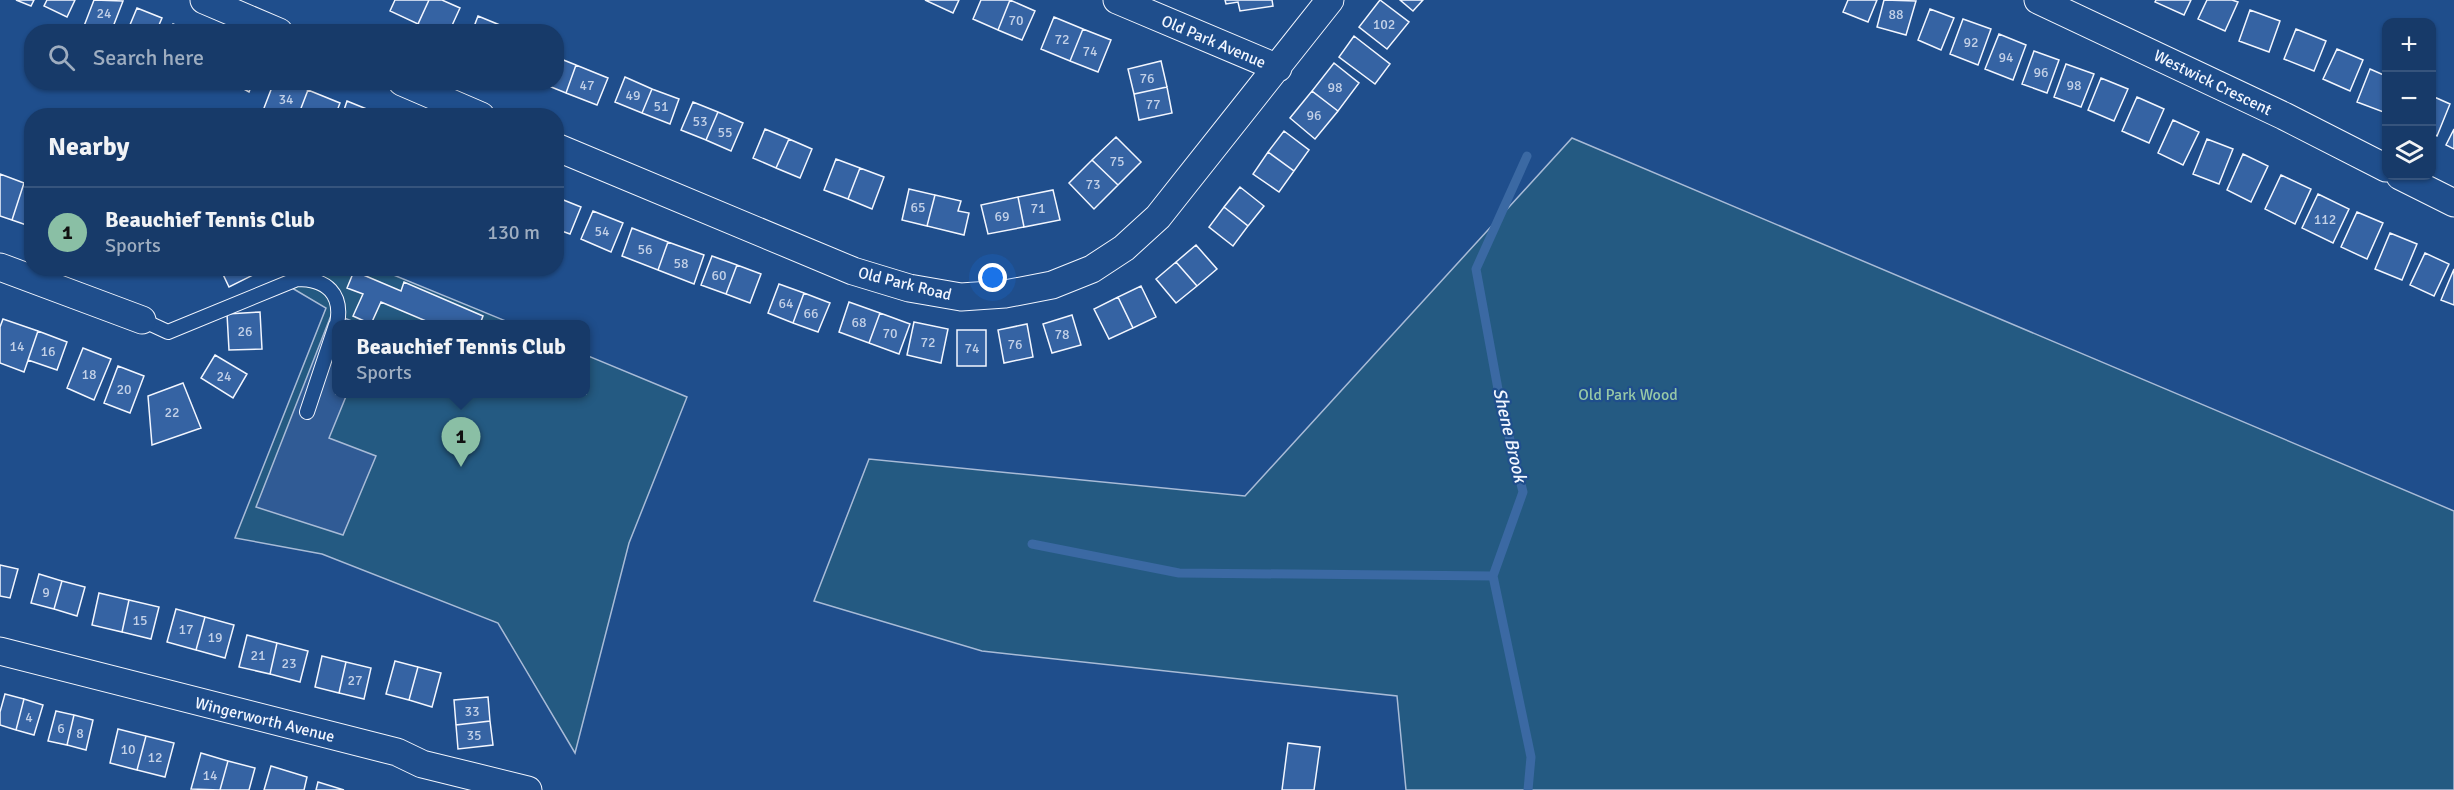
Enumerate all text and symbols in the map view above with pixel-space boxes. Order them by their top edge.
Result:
house number: 24 [96,5,112,22]
house number: 88 [1888,6,1904,23]
street label: Old Park Avenue [1158,11,1269,73]
house number: 70 [1008,12,1024,29]
house number: 102 [1373,16,1395,33]
map controls [2382,18,2436,180]
button: + [2382,18,2436,72]
search box [24,24,564,90]
house number: 72 [1054,31,1070,48]
house number: 92 [1963,34,1979,51]
icon: search [45,41,78,74]
house number: 74 [1082,43,1098,60]
text: Search here [93,44,204,71]
street label: Westwick Crescent [2150,46,2275,120]
house number: 94 [1998,49,2014,66]
house number: 96 [2033,64,2049,81]
house number: 76 [1139,70,1155,87]
button: − [2382,72,2436,126]
house number: 47 [579,77,595,94]
house number: 98 [2066,77,2082,94]
house number: 98 [1327,79,1343,96]
house number: 49 [625,87,641,104]
house number: 34 [278,91,294,108]
house number: 77 [1145,96,1161,113]
house number: 51 [653,98,669,115]
house number: 96 [1306,107,1322,124]
house number: 53 [692,113,708,130]
house number: 55 [717,124,733,141]
button: layers [2382,126,2436,180]
text: Nearby [48,131,129,163]
house number: 75 [1109,153,1125,170]
house number: 73 [1085,176,1101,193]
house number: 65 [910,199,926,216]
house number: 71 [1030,200,1046,217]
text: Beauchief Tennis Club [105,206,315,233]
house number: 69 [994,208,1010,225]
house number: 112 [2314,211,2336,228]
text: 1 [62,220,73,245]
text: 130 m [487,220,540,245]
house number: 54 [594,223,610,240]
text: Sports [105,233,161,258]
house number: 56 [637,241,653,258]
house number: 58 [673,255,689,272]
street label: Old Park Road [856,263,954,305]
your location [978,263,1007,292]
house number: 60 [711,267,727,284]
house number: 64 [778,295,794,312]
house number: 66 [803,305,819,322]
house number: 68 [851,314,867,331]
popup [332,320,590,398]
house number: 26 [237,323,253,340]
house number: 70 [882,325,898,342]
house number: 78 [1054,326,1070,343]
text: Beauchief Tennis Club [356,333,566,360]
house number: 72 [920,334,936,351]
house number: 76 [1007,336,1023,353]
house number: 14 [9,338,25,355]
house number: 74 [964,340,980,357]
house number: 16 [40,343,56,360]
text: Sports [356,360,412,385]
house number: 18 [81,366,97,383]
house number: 24 [216,368,232,385]
house number: 20 [116,381,132,398]
park label: Old Park Wood [1578,385,1678,405]
water label: Shene Brook [1488,386,1532,486]
house number: 22 [164,404,180,421]
pin: 1 [442,418,480,467]
house number: 9 [42,584,50,601]
house number: 15 [132,612,148,629]
house number: 17 [178,621,194,638]
house number: 19 [207,629,223,646]
house number: 21 [250,647,266,664]
house number: 23 [281,655,297,672]
house number: 27 [347,672,363,689]
street label: Wingerworth Avenue [193,693,337,747]
house number: 33 [464,703,480,720]
house number: 4 [25,709,33,726]
house number: 6 [57,720,65,737]
house number: 8 [76,725,84,742]
house number: 35 [466,727,482,744]
house number: 10 [120,741,136,758]
house number: 12 [147,749,163,766]
house number: 14 [202,767,218,784]

